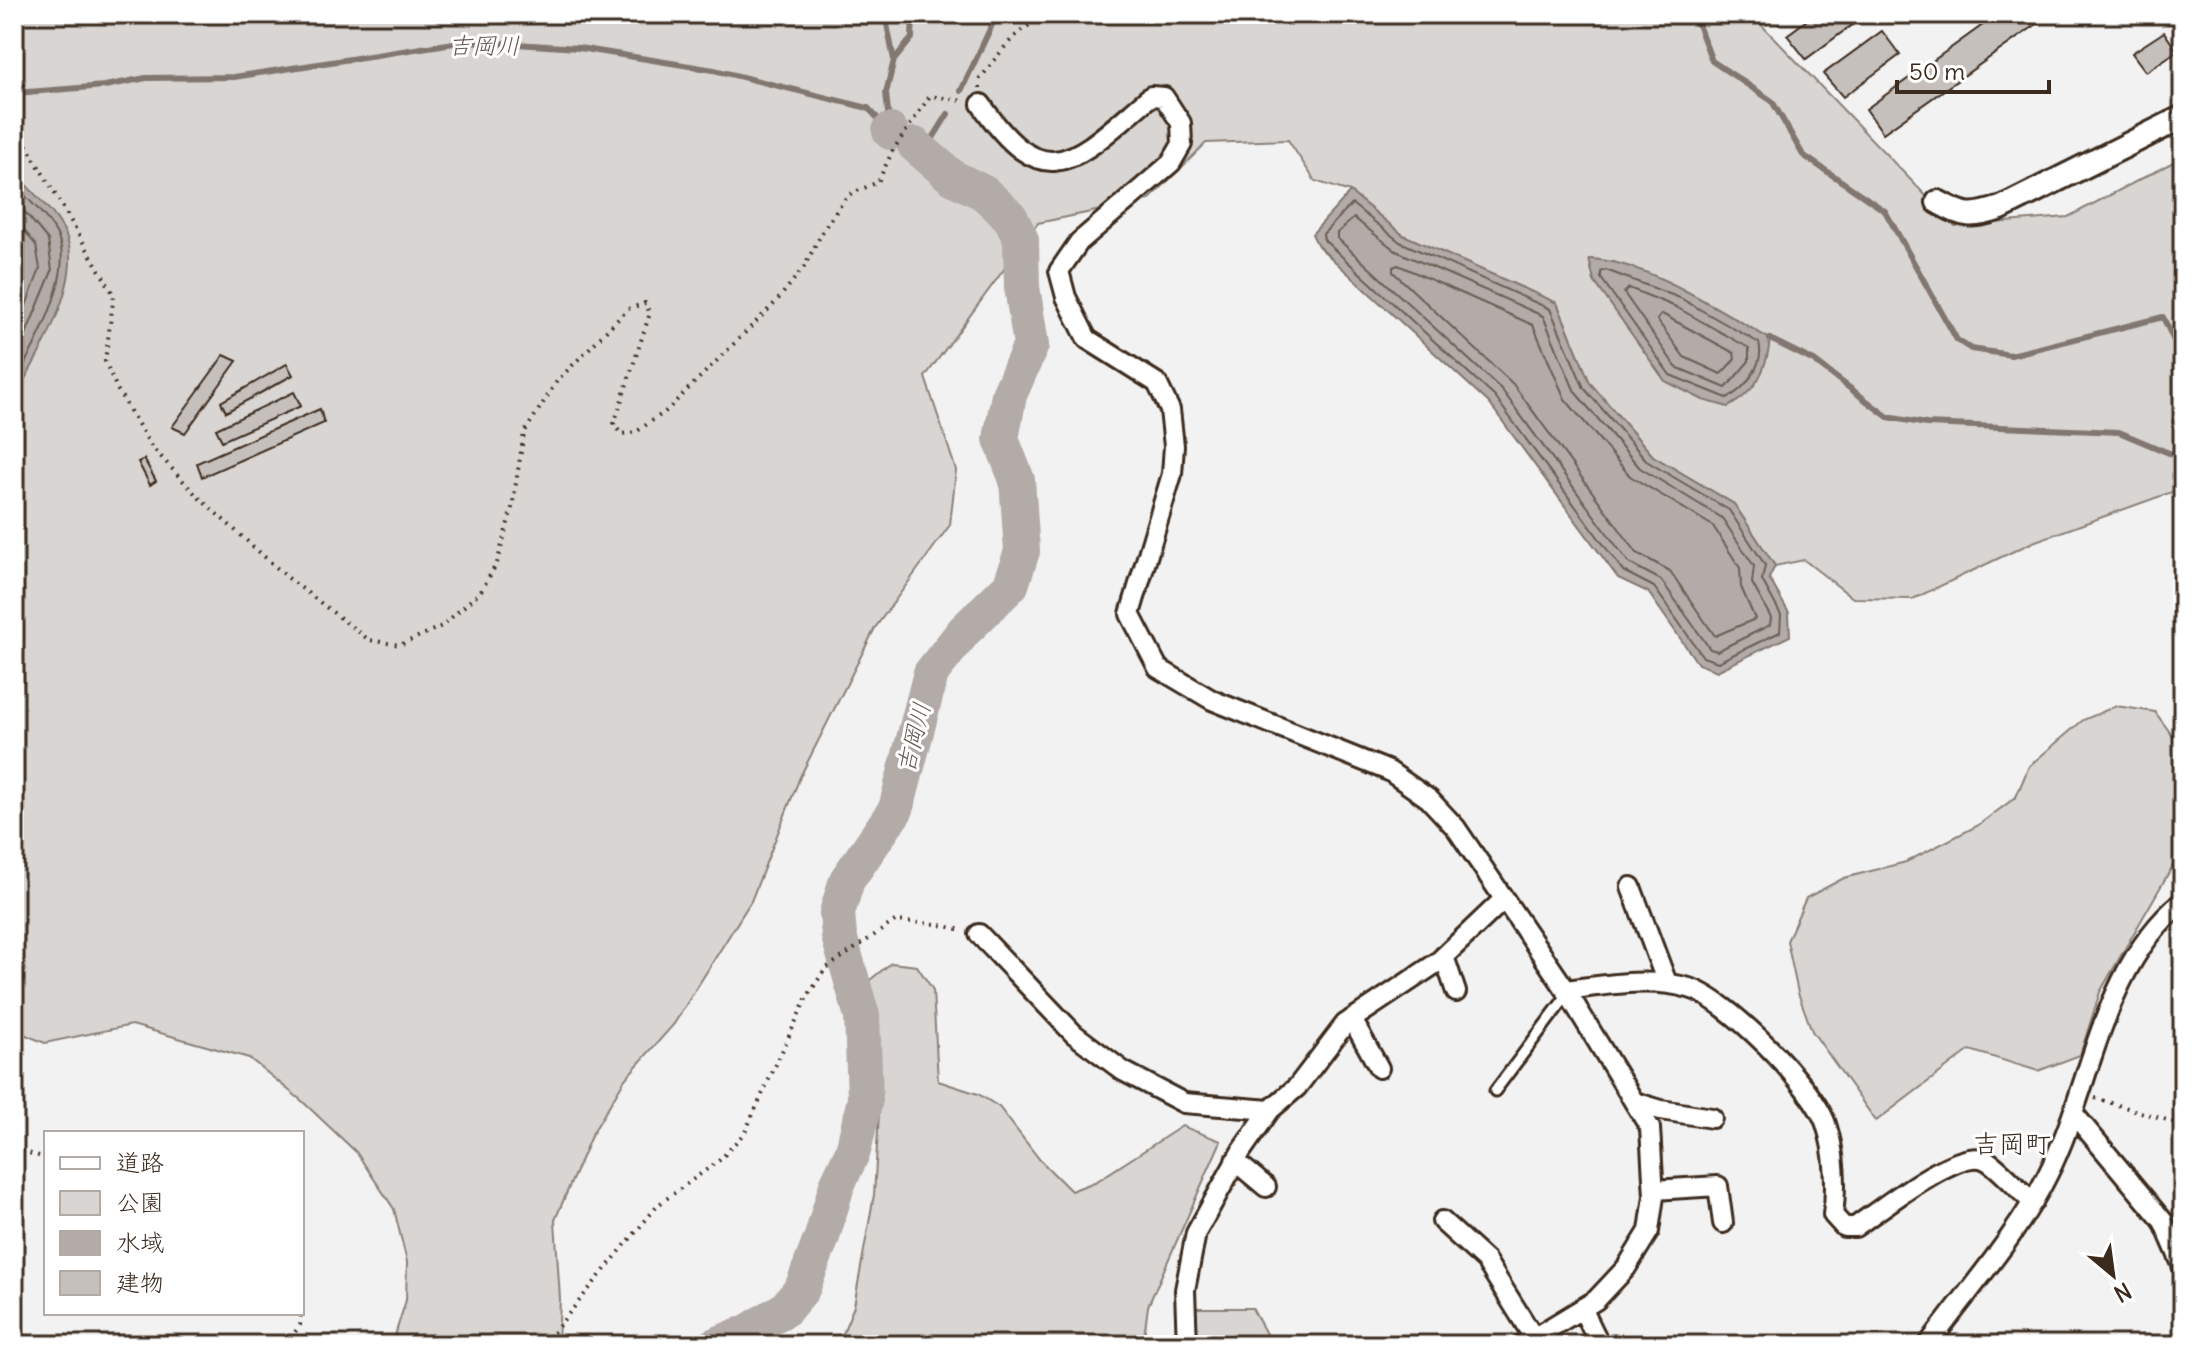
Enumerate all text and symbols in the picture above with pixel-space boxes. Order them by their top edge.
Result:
water label: 吉岡川 [448,30,520,60]
scale bar [1897,44,2049,94]
text: 50 m [1909,56,1965,86]
water label: 吉岡川 [890,699,936,776]
district label: 吉岡町 [1973,1127,2051,1160]
legend [44,1131,304,1315]
text: 道路 [116,1147,164,1177]
text: 公園 [116,1187,164,1217]
text: 水域 [116,1227,164,1257]
north arrow [2073,1235,2153,1315]
text: 建物 [116,1267,164,1297]
text: N [2109,1277,2136,1308]

